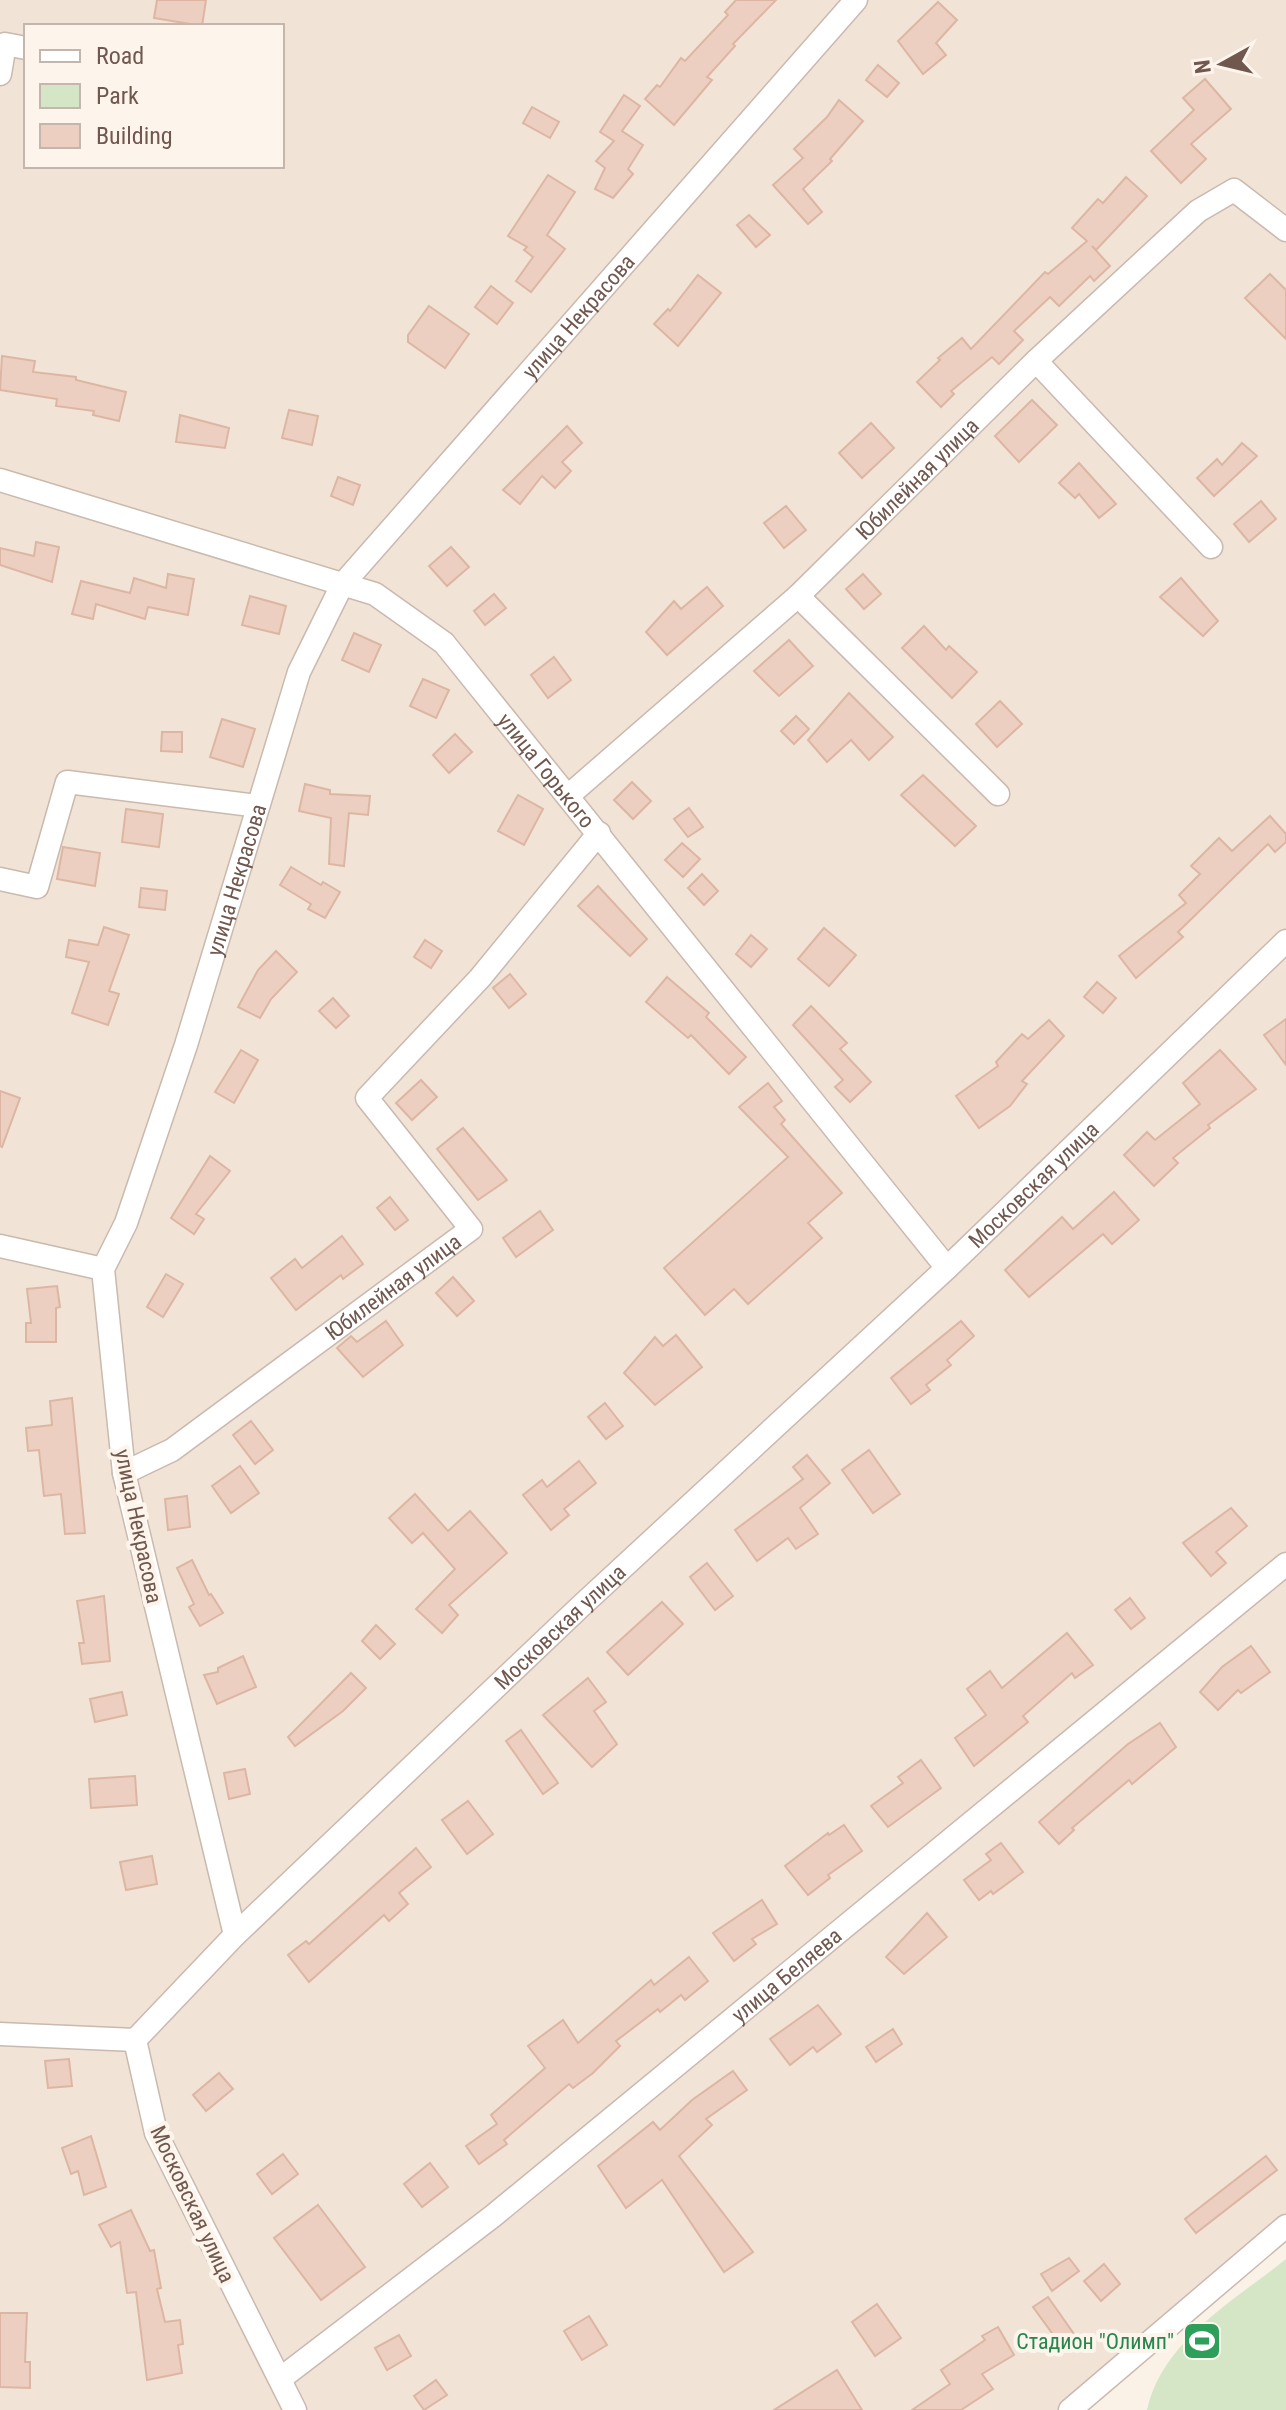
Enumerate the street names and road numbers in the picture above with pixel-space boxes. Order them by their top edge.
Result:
street label: улица Некрасова [517,249,640,384]
street label: Юбилейная улица [851,413,984,545]
street label: улица Горького [492,708,600,833]
street label: улица Некрасова [202,801,271,959]
street label: Московская улица [964,1117,1104,1253]
street label: Юбилейная улица [321,1229,466,1345]
street label: улица Некрасова [110,1447,167,1605]
street label: Московская улица [489,1559,631,1695]
street label: улица Беляева [727,1923,847,2028]
street label: Московская улица [145,2122,240,2287]

